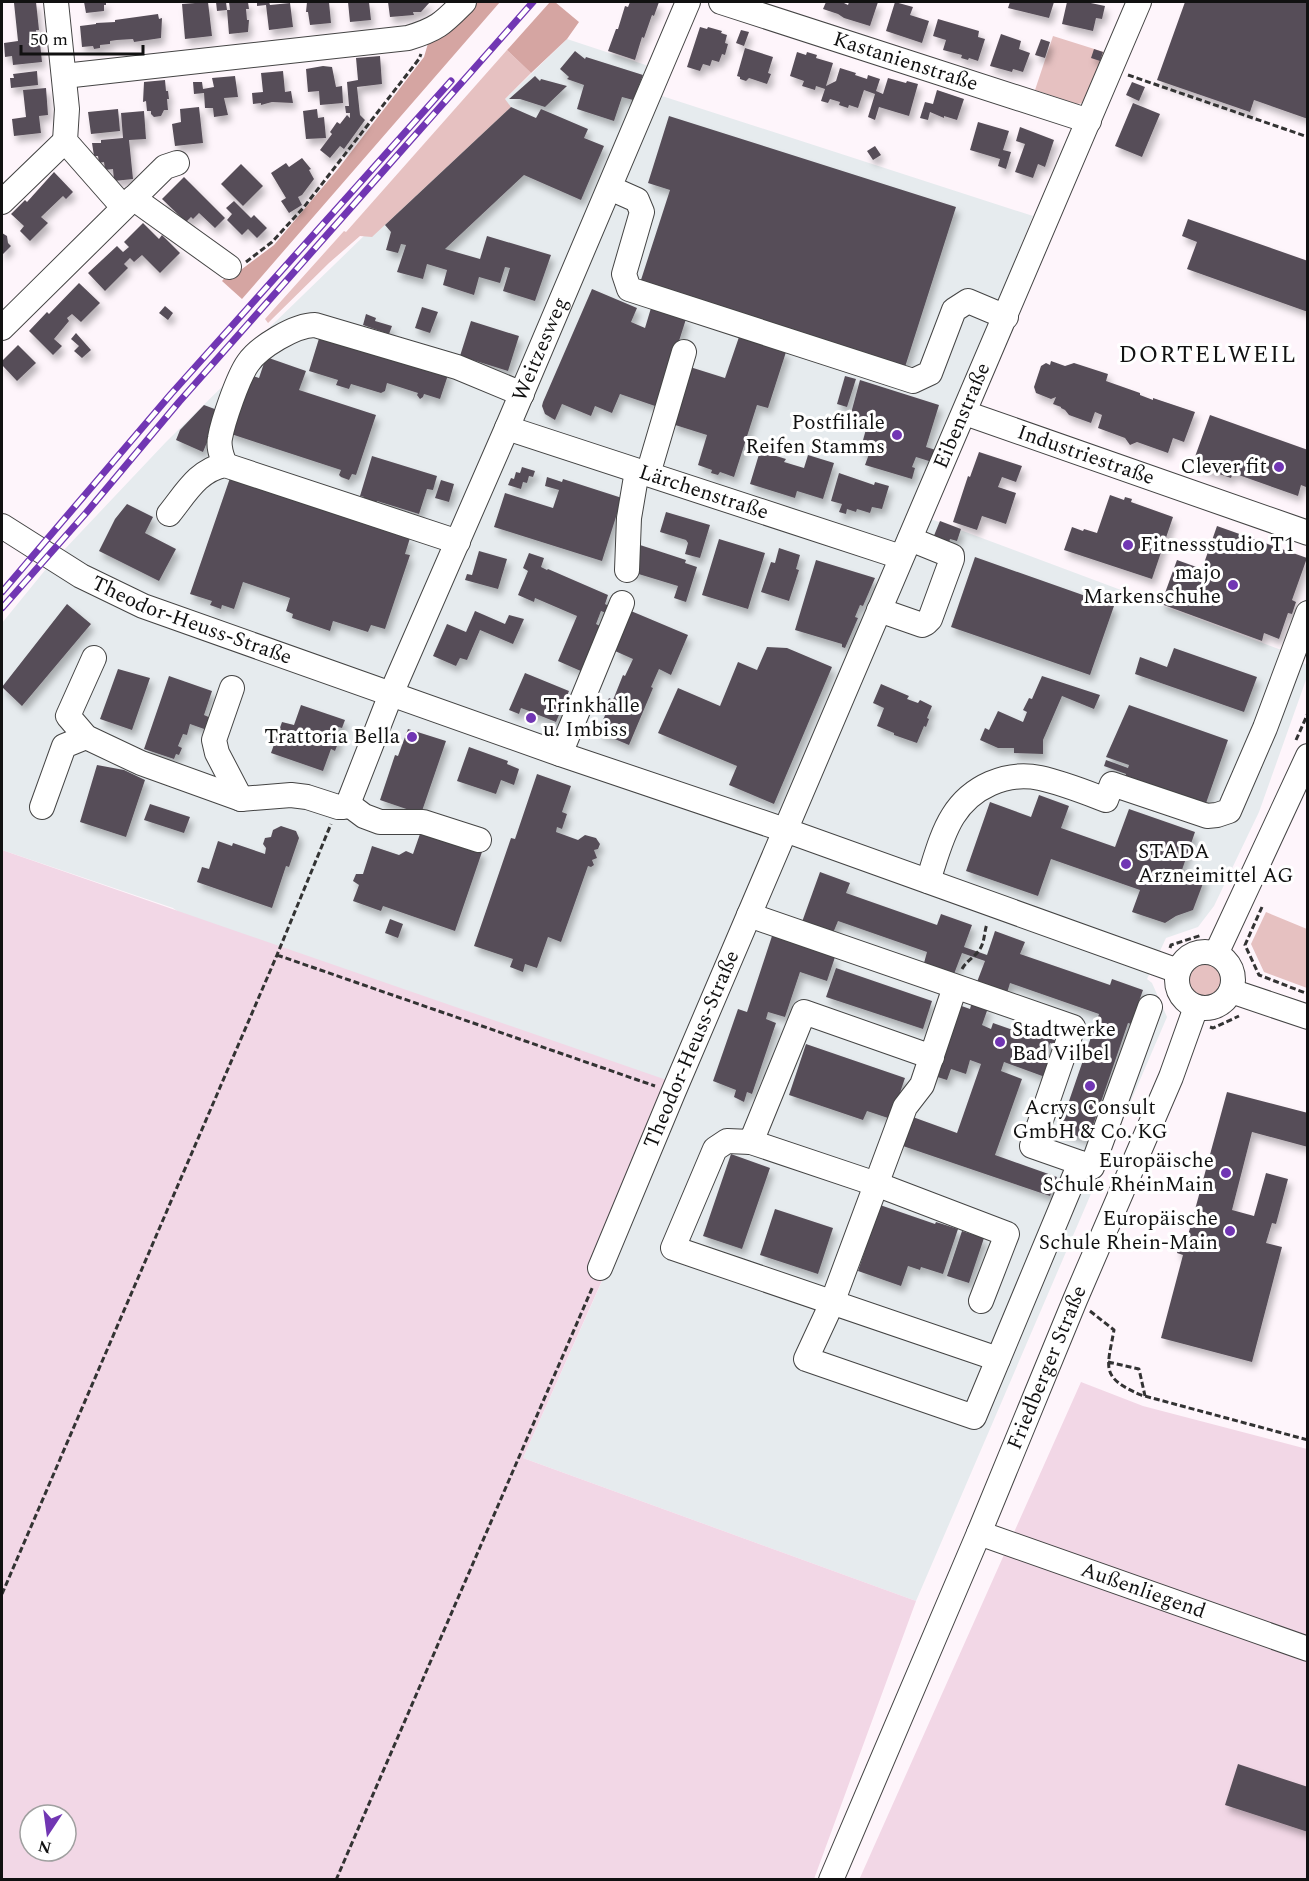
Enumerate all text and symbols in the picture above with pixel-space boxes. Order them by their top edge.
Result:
scale bar [21,18,142,56]
street label: Kastanienstraße [829,23,982,100]
text: 50 m [30,26,68,53]
street label: Weitzesweg [504,292,577,407]
district label: DORTELWEIL [1118,337,1298,373]
street label: Eibenstraße [925,358,999,474]
place label: Postfiliale Reifen Stamms [745,407,885,463]
street label: Industriestraße [1013,416,1159,494]
marker: Postfiliale Reifen Stamms [890,428,904,442]
place label: Clever fit [1180,451,1267,483]
street label: Lärchenstraße [635,456,773,529]
marker: Clever fit [1272,460,1286,474]
place label: Fitnessstudio T1 [1140,529,1295,561]
marker: Fitnessstudio T1 [1121,538,1135,552]
place label: majo Markenschuhe [1083,557,1221,613]
street label: Theodor-Heuss-Straße [86,567,296,674]
marker: majo Markenschuhe [1226,578,1240,592]
place label: Trinkhalle u. Imbiss [543,690,640,746]
marker: Trinkhalle u. Imbiss [524,711,538,725]
place label: Trattoria Bella [264,721,401,753]
marker: Trattoria Bella [405,730,419,744]
place label: STADA Arzneimittel AG [1138,836,1293,892]
marker: STADA Arzneimittel AG [1119,857,1133,871]
street label: Theodor-Heuss-Straße [636,945,748,1154]
place label: Stadtwerke Bad Vilbel [1012,1014,1116,1070]
marker: Stadtwerke Bad Vilbel [993,1035,1007,1049]
marker: Acrys Consult GmbH & Co. KG [1083,1079,1097,1093]
place label: Acrys Consult GmbH & Co. KG [1012,1092,1168,1148]
place label: Europäische Schule RheinMain [1043,1145,1214,1201]
marker: Europäische Schule RheinMain [1219,1166,1233,1180]
place label: Europäische Schule Rhein-Main [1039,1203,1218,1259]
marker: Europäische Schule Rhein-Main [1223,1224,1237,1238]
street label: Friedberger Straße [999,1280,1095,1455]
street label: Außenliegend [1076,1554,1210,1628]
north arrow [18,1803,78,1863]
text: N [36,1833,54,1860]

